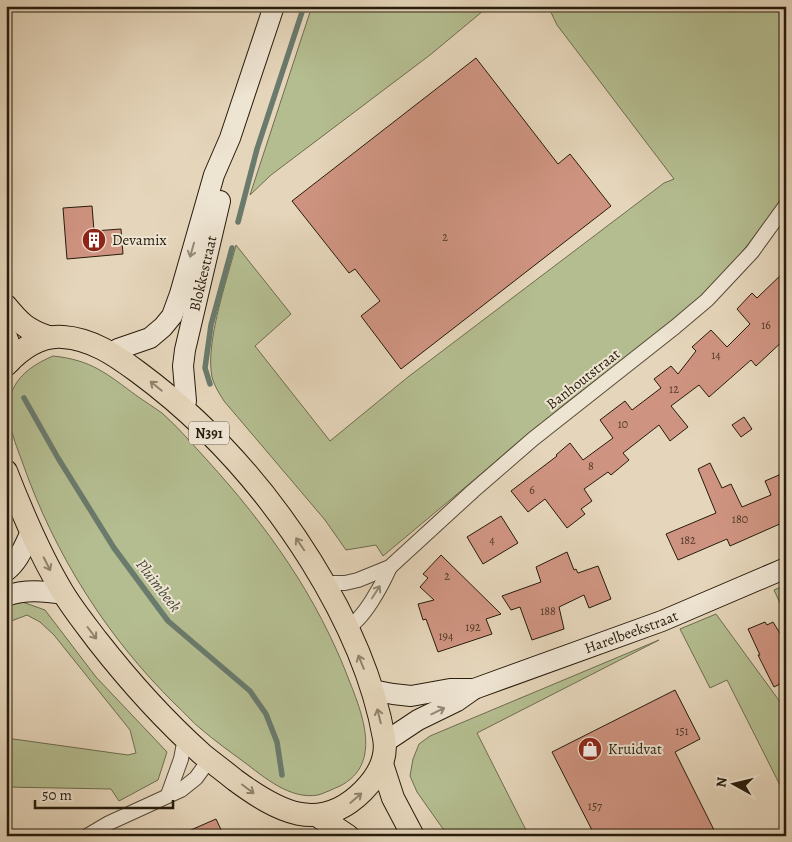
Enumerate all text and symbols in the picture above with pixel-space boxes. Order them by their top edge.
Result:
building icon: Devamix [81,227,107,253]
house number: 2 [442,229,448,245]
place label: Devamix [112,230,167,250]
street label: Blokkestraat [184,234,222,313]
one-way arrow [187,242,197,258]
house number: 16 [761,317,771,333]
street label: Banhoutstraat [542,344,624,414]
house number: 14 [711,347,721,363]
one-way arrow [150,380,163,391]
house number: 12 [669,381,679,397]
house number: 10 [618,416,628,432]
road number: N391 [189,422,229,444]
house number: 8 [588,458,594,474]
house number: 6 [529,482,535,498]
house number: 180 [732,511,748,527]
house number: 4 [489,532,495,548]
house number: 182 [680,532,696,548]
one-way arrow [295,538,305,552]
water label: Pluimbeek [130,554,186,617]
one-way arrow [43,556,52,571]
house number: 2 [444,568,450,584]
one-way arrow [371,586,381,600]
house number: 188 [540,603,556,619]
street label: Harelbeekstraat [582,605,681,658]
house number: 192 [465,619,481,635]
one-way arrow [87,626,97,640]
house number: 194 [438,628,454,644]
one-way arrow [356,655,366,670]
one-way arrow [430,706,445,716]
one-way arrow [374,708,383,724]
house number: 151 [675,723,689,739]
shop icon: Kruidvat [577,736,603,762]
place label: Kruidvat [608,739,662,759]
north arrow [710,760,760,810]
text: N [712,776,732,789]
scale bar [35,777,172,809]
one-way arrow [241,784,255,794]
text: 50 m [42,785,72,805]
one-way arrow [349,792,362,803]
house number: 157 [588,798,603,814]

